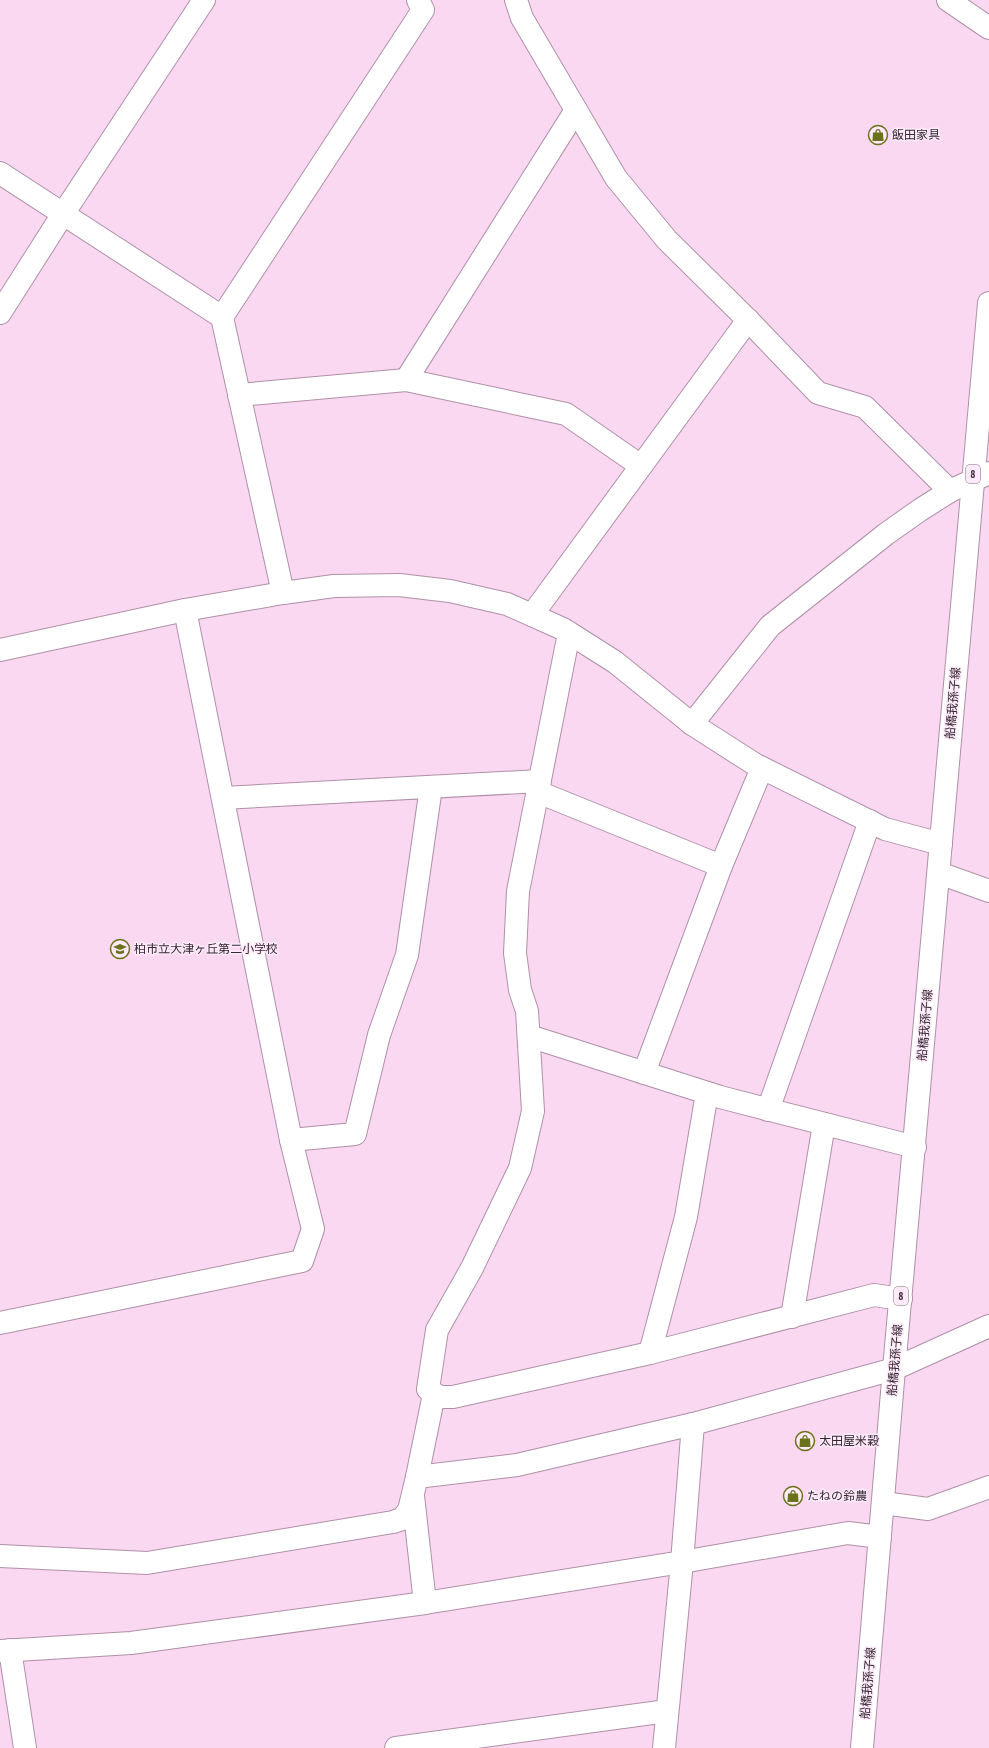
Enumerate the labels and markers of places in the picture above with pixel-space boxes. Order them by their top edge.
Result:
shop icon: 飯田家具 [867,124,889,146]
place label: 飯田家具 [892,127,940,142]
school or university icon: 柏市立大津ヶ丘第二小学校 [109,938,131,960]
place label: 柏市立大津ヶ丘第二小学校 [134,941,278,956]
shop icon: 太田屋米穀 [794,1430,816,1452]
place label: 太田屋米穀 [819,1433,879,1448]
shop icon: たねの鈴農 [782,1485,804,1507]
place label: たねの鈴農 [807,1488,867,1503]

